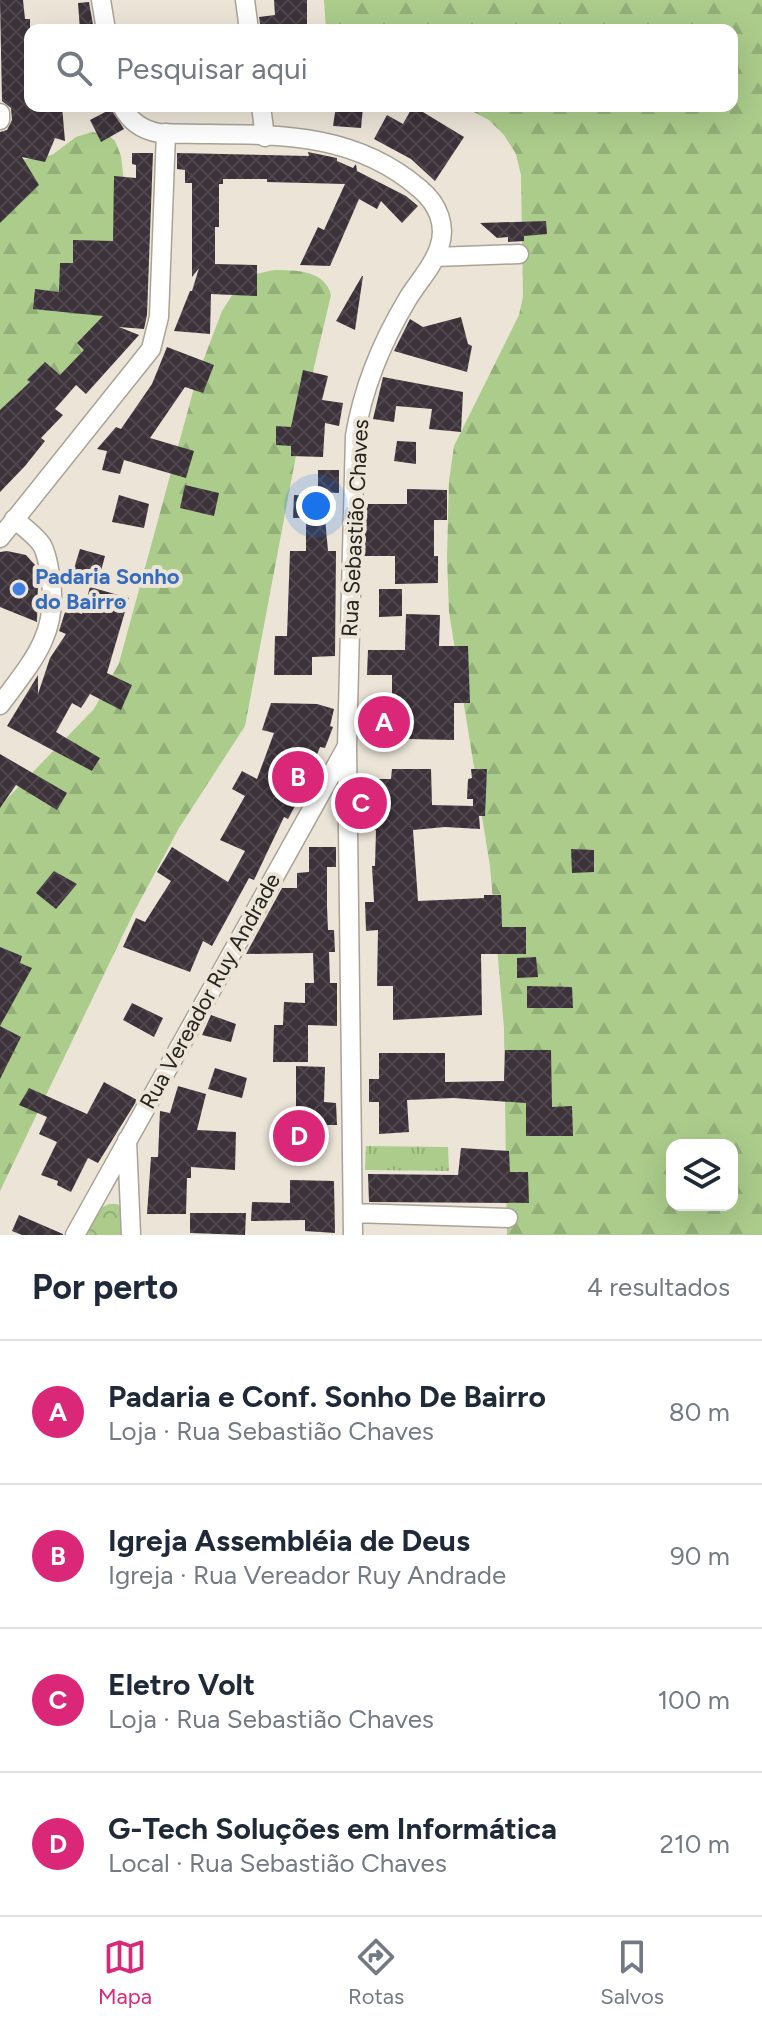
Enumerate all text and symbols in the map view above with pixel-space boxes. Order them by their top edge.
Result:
search box [24,24,738,112]
icon: search [52,46,96,90]
text: Pesquisar aqui [116,50,308,87]
street label: Rua Sebastião Chaves [336,418,374,638]
your location [296,486,336,526]
place label: Padaria Sonho do Bairro [35,563,180,615]
marker: Padaria Sonho do Bairro [10,580,28,598]
pin: A [358,692,410,752]
pin: B [272,747,324,807]
pin: C [335,773,387,833]
street label: Rua Vereador Ruy Andrade [134,869,286,1113]
pin: D [273,1106,325,1166]
map controls [666,1139,738,1211]
button: layers [666,1139,738,1211]
text: Por perto [32,1267,178,1308]
text: 4 resultados [587,1271,730,1303]
text: Padaria e Conf. Sonho De Bairro [108,1378,546,1415]
text: A [49,1396,67,1428]
text: 80 m [669,1396,730,1428]
text: Loja · Rua Sebastião Chaves [108,1415,434,1447]
text: Igreja Assembléia de Deus [108,1522,470,1559]
text: B [50,1540,66,1572]
text: 90 m [670,1540,730,1572]
text: Igreja · Rua Vereador Ruy Andrade [108,1559,506,1591]
text: Eletro Volt [108,1666,255,1703]
text: C [49,1684,67,1716]
text: 100 m [657,1684,730,1716]
text: Loja · Rua Sebastião Chaves [108,1703,434,1735]
text: G-Tech Soluções em Informática [108,1810,557,1847]
text: D [49,1828,67,1860]
text: 210 m [660,1828,730,1860]
text: Local · Rua Sebastião Chaves [108,1847,447,1879]
tab: Mapa [98,1935,152,2010]
tab: Rotas [348,1935,404,2010]
tab: Salvos [600,1935,664,2010]

